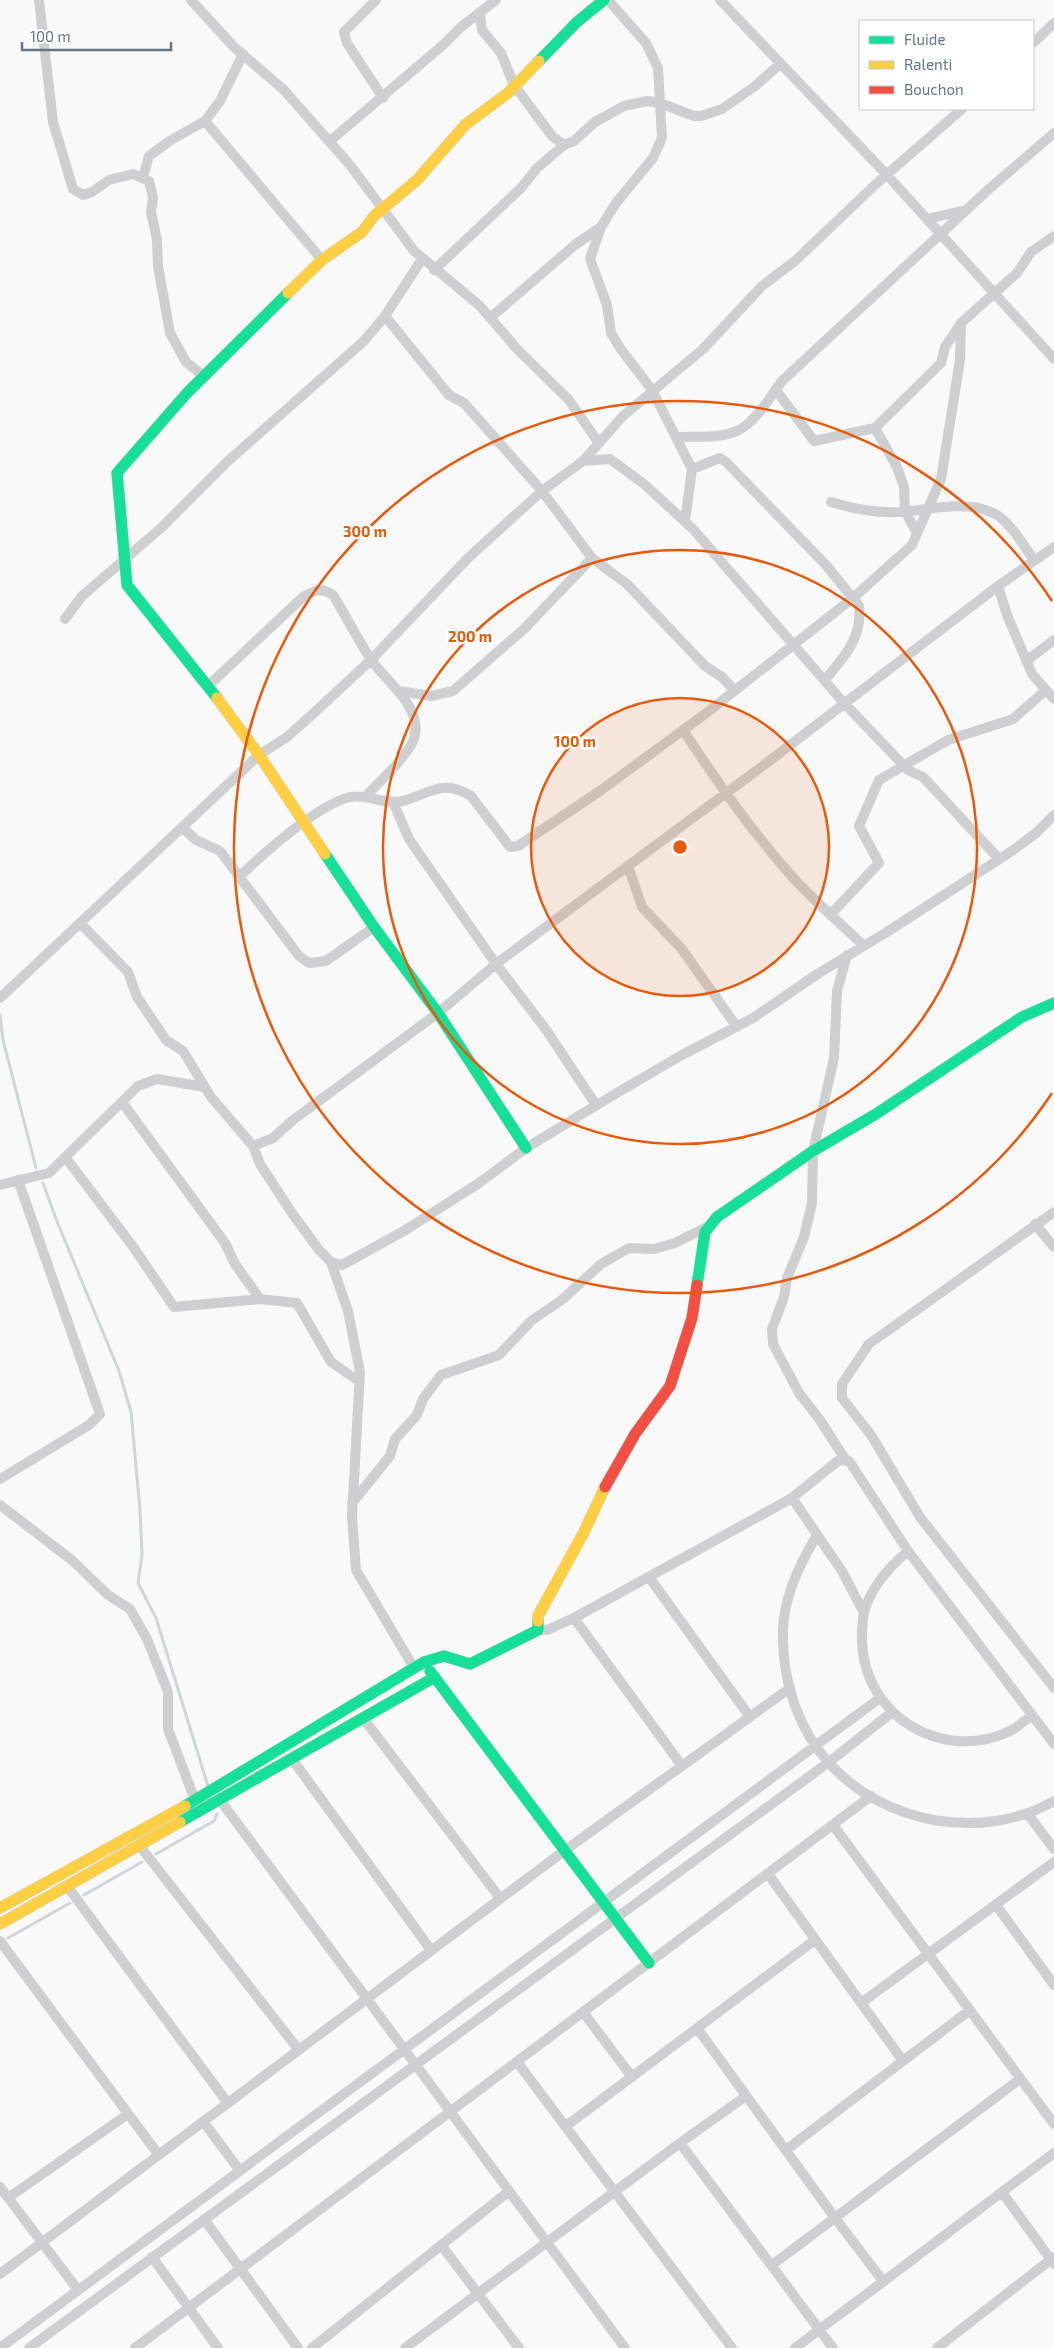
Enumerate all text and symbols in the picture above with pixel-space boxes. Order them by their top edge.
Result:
scale bar [22,20,171,52]
legend [859,20,1034,110]
text: 100 m [30,27,71,45]
text: Fluide [904,30,945,48]
text: Ralenti [904,55,952,73]
text: Bouchon [904,80,964,98]
text: 300 m [343,522,387,540]
text: 200 m [448,627,492,645]
text: 100 m [554,732,596,750]
centre of rings [671,838,689,856]

